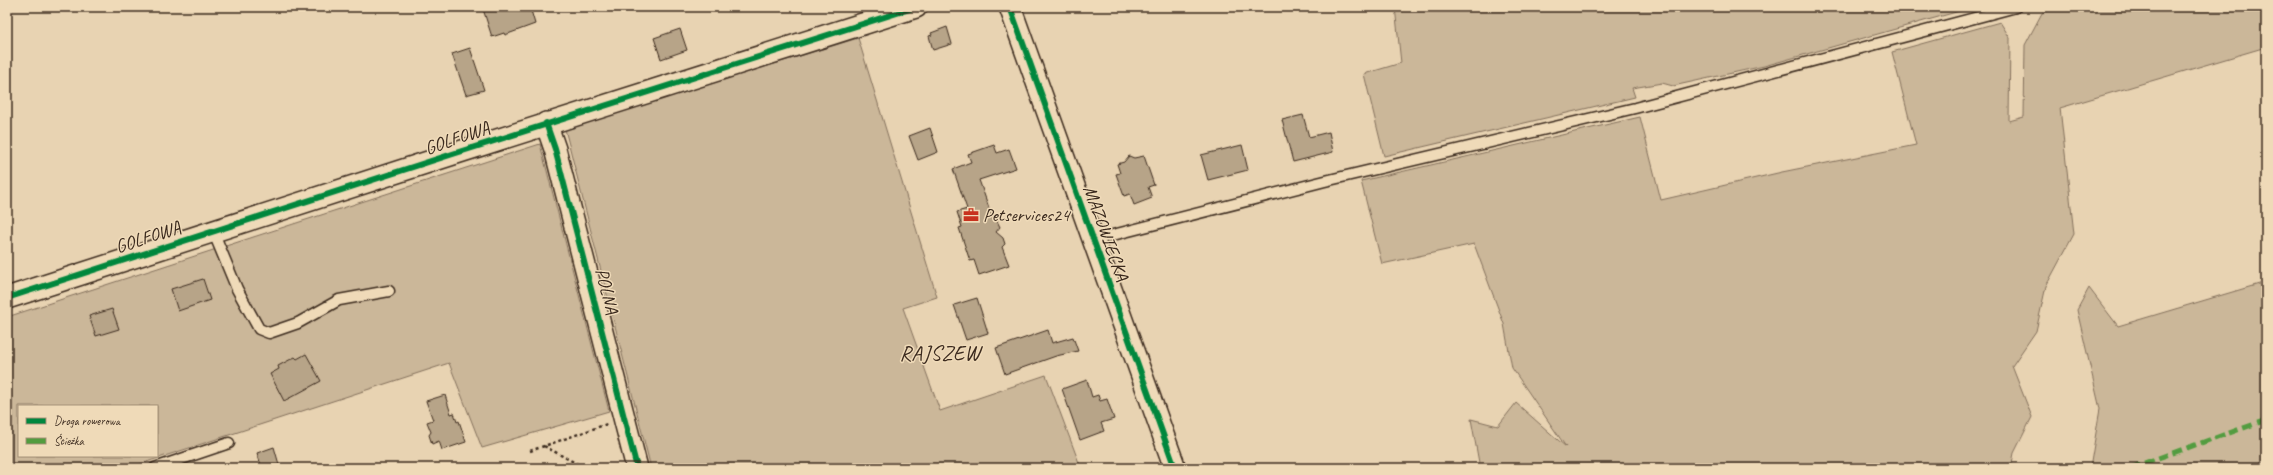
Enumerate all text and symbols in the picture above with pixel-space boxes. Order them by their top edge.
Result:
street label: GOLFOWA [421,116,493,160]
street label: MAZOWIECKA [1078,182,1135,284]
place label: Petservices24 [983,203,1072,227]
office icon: Petservices24 [962,206,980,224]
street label: GOLFOWA [112,215,184,259]
street label: POLNA [590,266,624,317]
district label: RAJSZEW [899,340,983,366]
legend [18,405,158,457]
text: Droga rowerowa [54,413,121,429]
text: Ścieżka [54,433,84,449]

